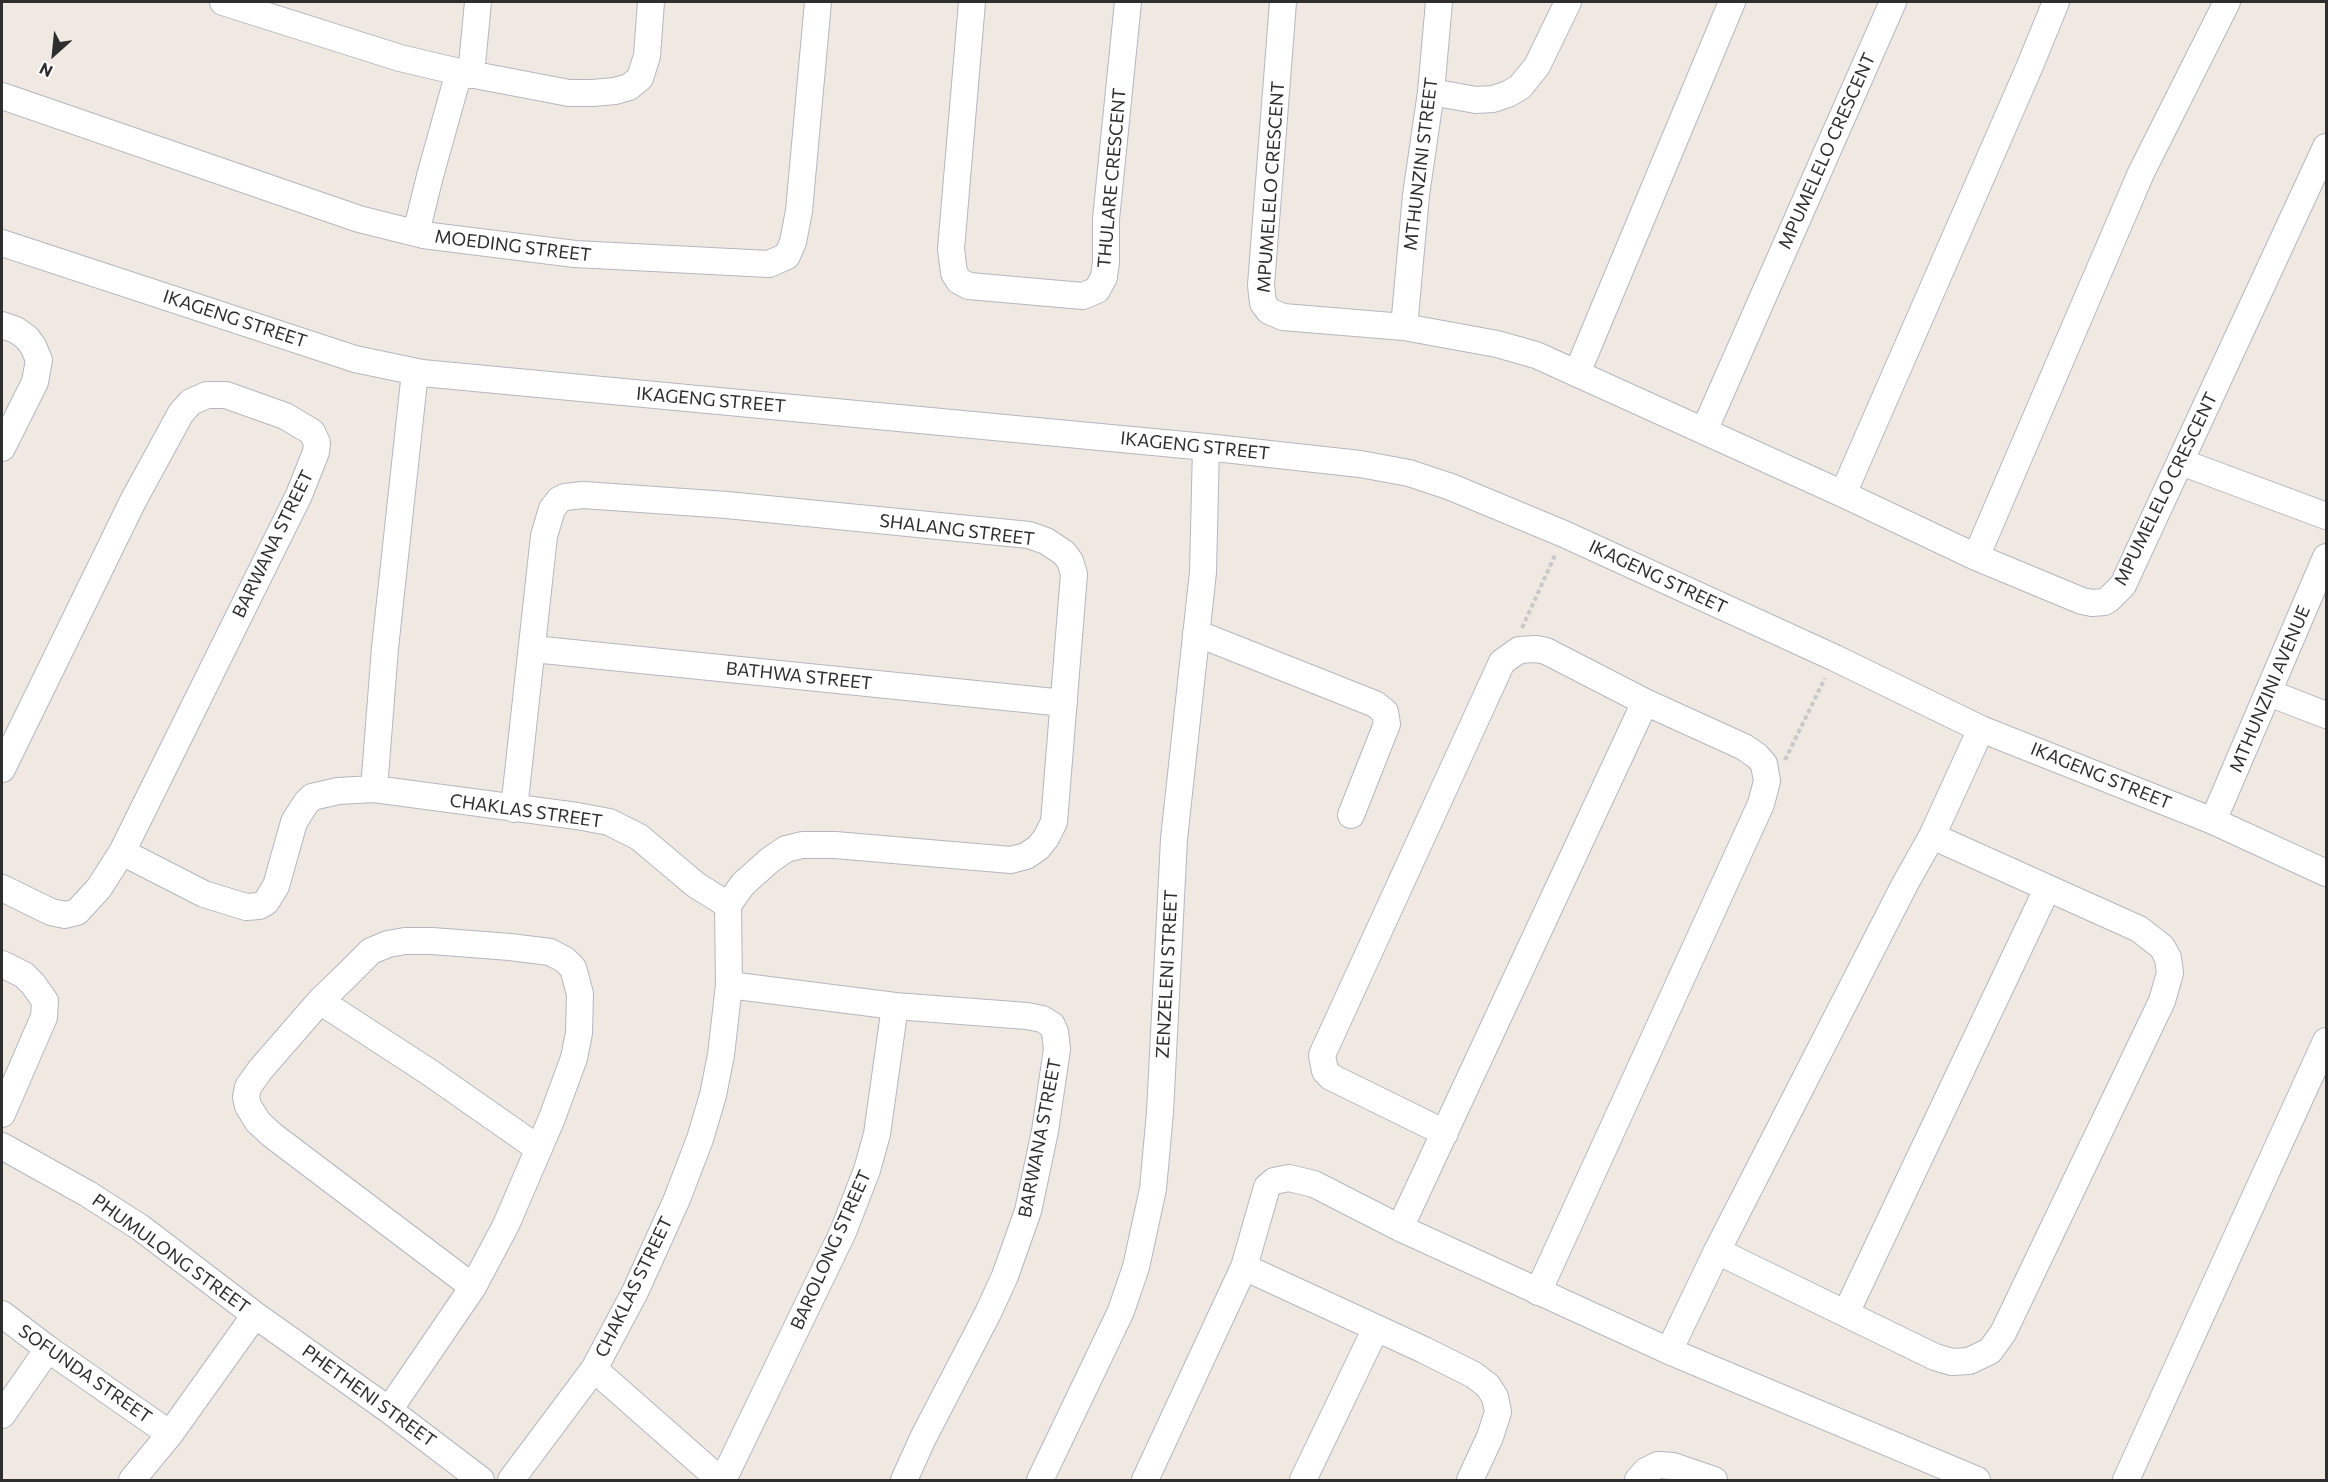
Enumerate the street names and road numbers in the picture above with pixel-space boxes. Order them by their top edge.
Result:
street label: MPUMELELO CRESCENT [1774,50,1880,252]
street label: MTHUNZINI STREET [1400,76,1442,252]
street label: MPUMELELO CRESCENT [1253,80,1289,294]
street label: THULARE CRESCENT [1093,87,1131,269]
street label: MOEDING STREET [433,226,593,266]
street label: IKAGENG STREET [160,286,310,352]
street label: IKAGENG STREET [635,383,787,417]
street label: MPUMELELO CRESCENT [2110,389,2222,589]
street label: IKAGENG STREET [1119,427,1271,465]
street label: BARWANA STREET [228,467,318,621]
street label: SHALANG STREET [878,510,1036,550]
street label: IKAGENG STREET [1586,536,1730,618]
street label: MTHUNZINI AVENUE [2225,602,2315,776]
street label: BATHWA STREET [725,658,873,694]
street label: IKAGENG STREET [2027,738,2175,814]
street label: CHAKLAS STREET [448,790,604,832]
street label: ZENZELENI STREET [1152,889,1182,1059]
street label: BARWANA STREET [1014,1057,1066,1219]
street label: BAROLONG STREET [786,1167,876,1333]
street label: PHUMULONG STREET [88,1190,254,1318]
street label: CHAKLAS STREET [591,1213,677,1361]
street label: SOFUNDA STREET [14,1320,156,1428]
street label: PHETHENI STREET [298,1340,440,1452]

